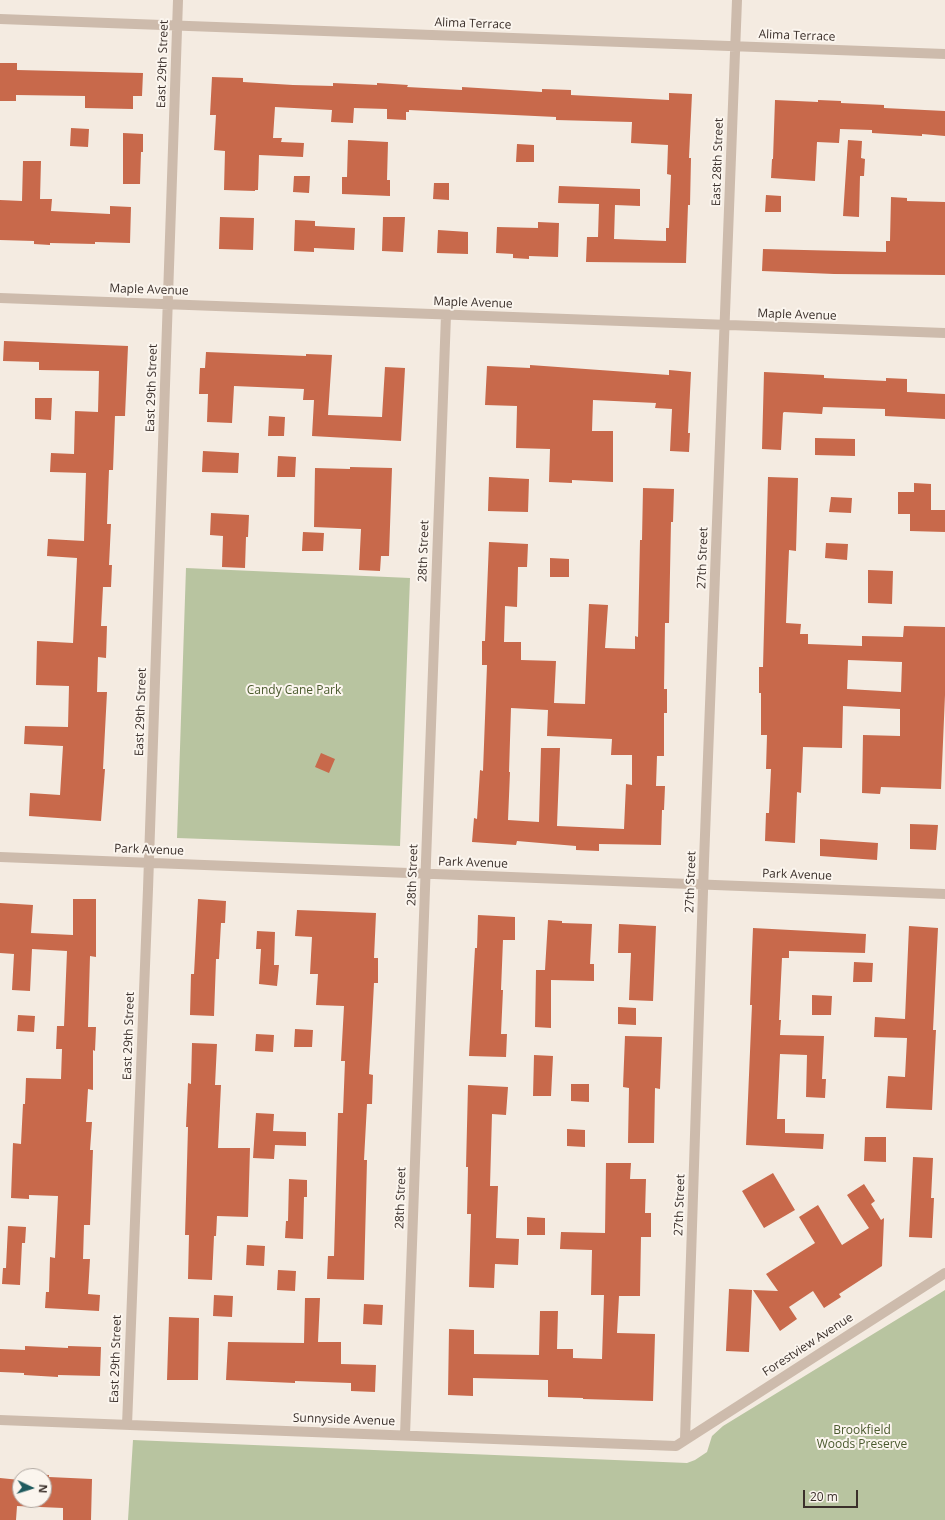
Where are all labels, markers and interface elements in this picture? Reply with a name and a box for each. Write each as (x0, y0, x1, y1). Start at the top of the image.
street label: Alima Terrace (434, 15, 512, 33)
street label: East 29th Street (154, 20, 172, 108)
street label: Alima Terrace (758, 27, 836, 45)
street label: East 28th Street (709, 118, 727, 206)
street label: Maple Avenue (109, 281, 189, 299)
street label: Maple Avenue (433, 294, 513, 312)
street label: Maple Avenue (757, 306, 837, 324)
street label: East 29th Street (143, 344, 161, 432)
street label: 28th Street (416, 520, 432, 582)
street label: 27th Street (695, 527, 711, 589)
street label: East 29th Street (132, 668, 150, 756)
park label: Candy Cane Park (247, 684, 341, 698)
street label: Park Avenue (114, 842, 184, 858)
street label: 28th Street (405, 844, 421, 906)
street label: 27th Street (683, 851, 699, 913)
street label: Park Avenue (438, 855, 508, 871)
street label: Park Avenue (762, 867, 832, 883)
street label: East 29th Street (120, 992, 138, 1080)
street label: 28th Street (393, 1167, 409, 1229)
street label: 27th Street (672, 1174, 688, 1236)
street label: Forestview Avenue (760, 1310, 856, 1380)
street label: East 29th Street (107, 1315, 125, 1403)
street label: Sunnyside Avenue (293, 1411, 395, 1429)
park label: Brookfield Woods Preserve (817, 1424, 907, 1452)
north arrow (12, 1468, 52, 1508)
scale bar (805, 1482, 860, 1508)
text: N (36, 1484, 51, 1494)
text: 20 m (810, 1488, 838, 1505)

